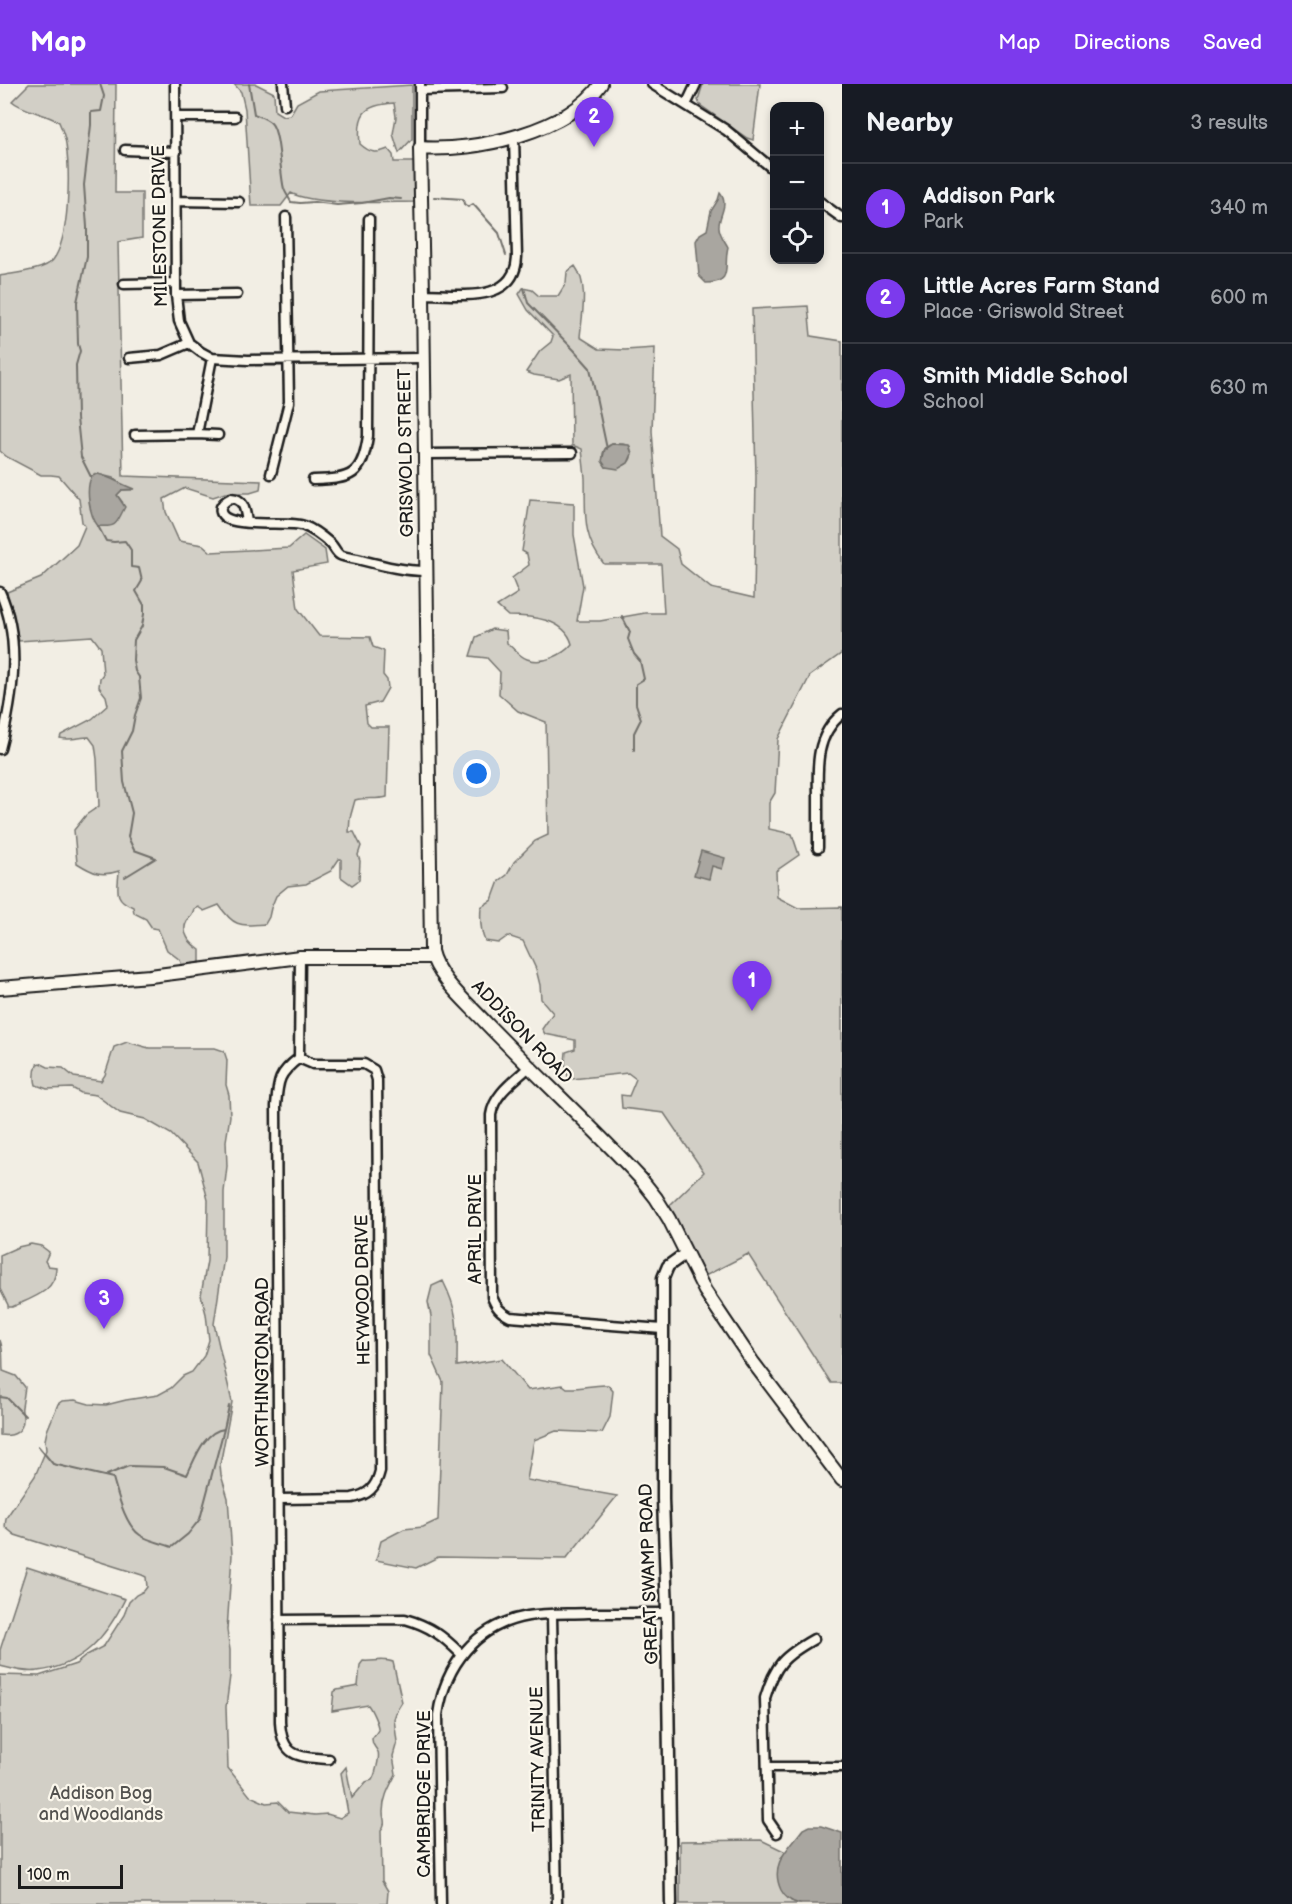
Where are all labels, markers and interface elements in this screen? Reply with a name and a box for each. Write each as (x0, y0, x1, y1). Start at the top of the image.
text: Map (30, 26, 86, 59)
text: Map (998, 30, 1041, 55)
text: Directions (1074, 30, 1170, 55)
text: Saved (1203, 30, 1262, 55)
pin: 2 (574, 98, 614, 147)
map controls (770, 102, 824, 264)
button: + (770, 102, 824, 156)
text: Nearby (866, 108, 953, 139)
text: 3 results (1190, 111, 1268, 135)
street label: MILESTONE DRIVE (148, 145, 172, 307)
button: − (770, 156, 824, 210)
text: Addison Park (923, 183, 1055, 210)
text: 1 (881, 196, 890, 220)
text: 340 m (1210, 196, 1268, 220)
button: locate (770, 210, 824, 264)
text: Park (923, 210, 963, 234)
text: Little Acres Farm Stand (923, 273, 1160, 300)
text: 2 (880, 286, 891, 310)
text: 600 m (1210, 286, 1268, 310)
text: Place · Griswold Street (923, 300, 1124, 324)
text: Smith Middle School (923, 363, 1128, 390)
street label: GRISWOLD STREET (394, 368, 418, 538)
text: 3 (880, 376, 891, 400)
text: 630 m (1210, 376, 1268, 400)
text: School (923, 390, 984, 414)
your location (462, 759, 491, 788)
pin: 1 (732, 962, 771, 1011)
street label: ADDISON ROAD (467, 976, 577, 1088)
street label: APRIL DRIVE (465, 1174, 486, 1284)
street label: HEYWOOD DRIVE (351, 1214, 375, 1366)
street label: WORTHINGTON ROAD (252, 1277, 273, 1467)
pin: 3 (84, 1280, 124, 1329)
street label: GREAT SWAMP ROAD (635, 1483, 663, 1665)
street label: TRINITY AVENUE (526, 1686, 550, 1832)
street label: CAMBRIDGE DRIVE (414, 1710, 435, 1878)
park label: Addison Bog and Woodlands (39, 1783, 163, 1825)
scale bar (18, 1862, 123, 1890)
text: 100 m (27, 1866, 70, 1885)

